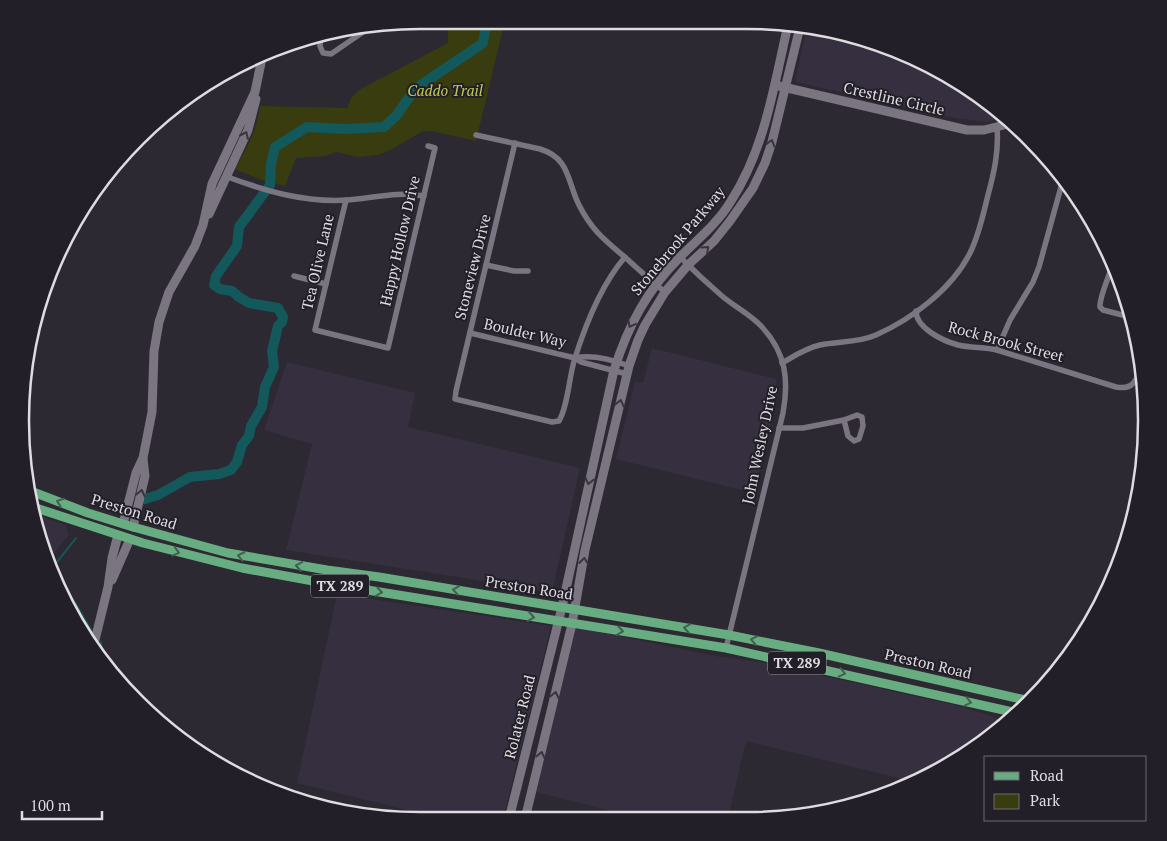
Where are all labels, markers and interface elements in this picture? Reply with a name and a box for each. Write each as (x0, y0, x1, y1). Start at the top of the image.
street label: Crestline Circle (842, 77, 947, 119)
park label: Caddo Trail (407, 80, 484, 100)
one-way arrow (239, 131, 250, 140)
one-way arrow (766, 139, 776, 148)
street label: Happy Hollow Drive (374, 174, 424, 308)
street label: Stonebrook Parkway (626, 181, 729, 299)
street label: Tea Olive Lane (296, 212, 338, 312)
street label: Stoneview Drive (449, 212, 495, 322)
one-way arrow (700, 246, 709, 255)
street label: Boulder Way (482, 313, 569, 351)
street label: Rock Brook Street (946, 316, 1067, 366)
one-way arrow (627, 319, 637, 328)
street label: John Wesley Drive (737, 384, 781, 506)
one-way arrow (614, 398, 625, 407)
one-way arrow (584, 476, 595, 485)
one-way arrow (135, 488, 146, 497)
street label: Preston Road (89, 489, 180, 534)
one-way arrow (57, 498, 65, 508)
one-way arrow (172, 546, 181, 557)
one-way arrow (237, 551, 246, 561)
one-way arrow (578, 557, 588, 565)
one-way arrow (295, 561, 304, 571)
street label: Preston Road (484, 570, 574, 604)
road number: TX 289 (311, 574, 369, 598)
one-way arrow (451, 585, 459, 596)
one-way arrow (375, 586, 384, 596)
one-way arrow (526, 611, 535, 621)
one-way arrow (683, 623, 691, 633)
one-way arrow (616, 626, 624, 636)
one-way arrow (750, 635, 758, 645)
street label: Preston Road (883, 643, 974, 683)
road number: TX 289 (768, 651, 826, 674)
one-way arrow (837, 667, 846, 678)
street label: Rolater Road (499, 673, 539, 761)
one-way arrow (549, 690, 560, 699)
one-way arrow (963, 696, 972, 707)
one-way arrow (535, 750, 546, 759)
legend (984, 756, 1147, 821)
text: Road (1030, 765, 1063, 785)
scale bar (22, 788, 102, 820)
text: Park (1030, 790, 1060, 810)
text: 100 m (30, 795, 71, 815)

